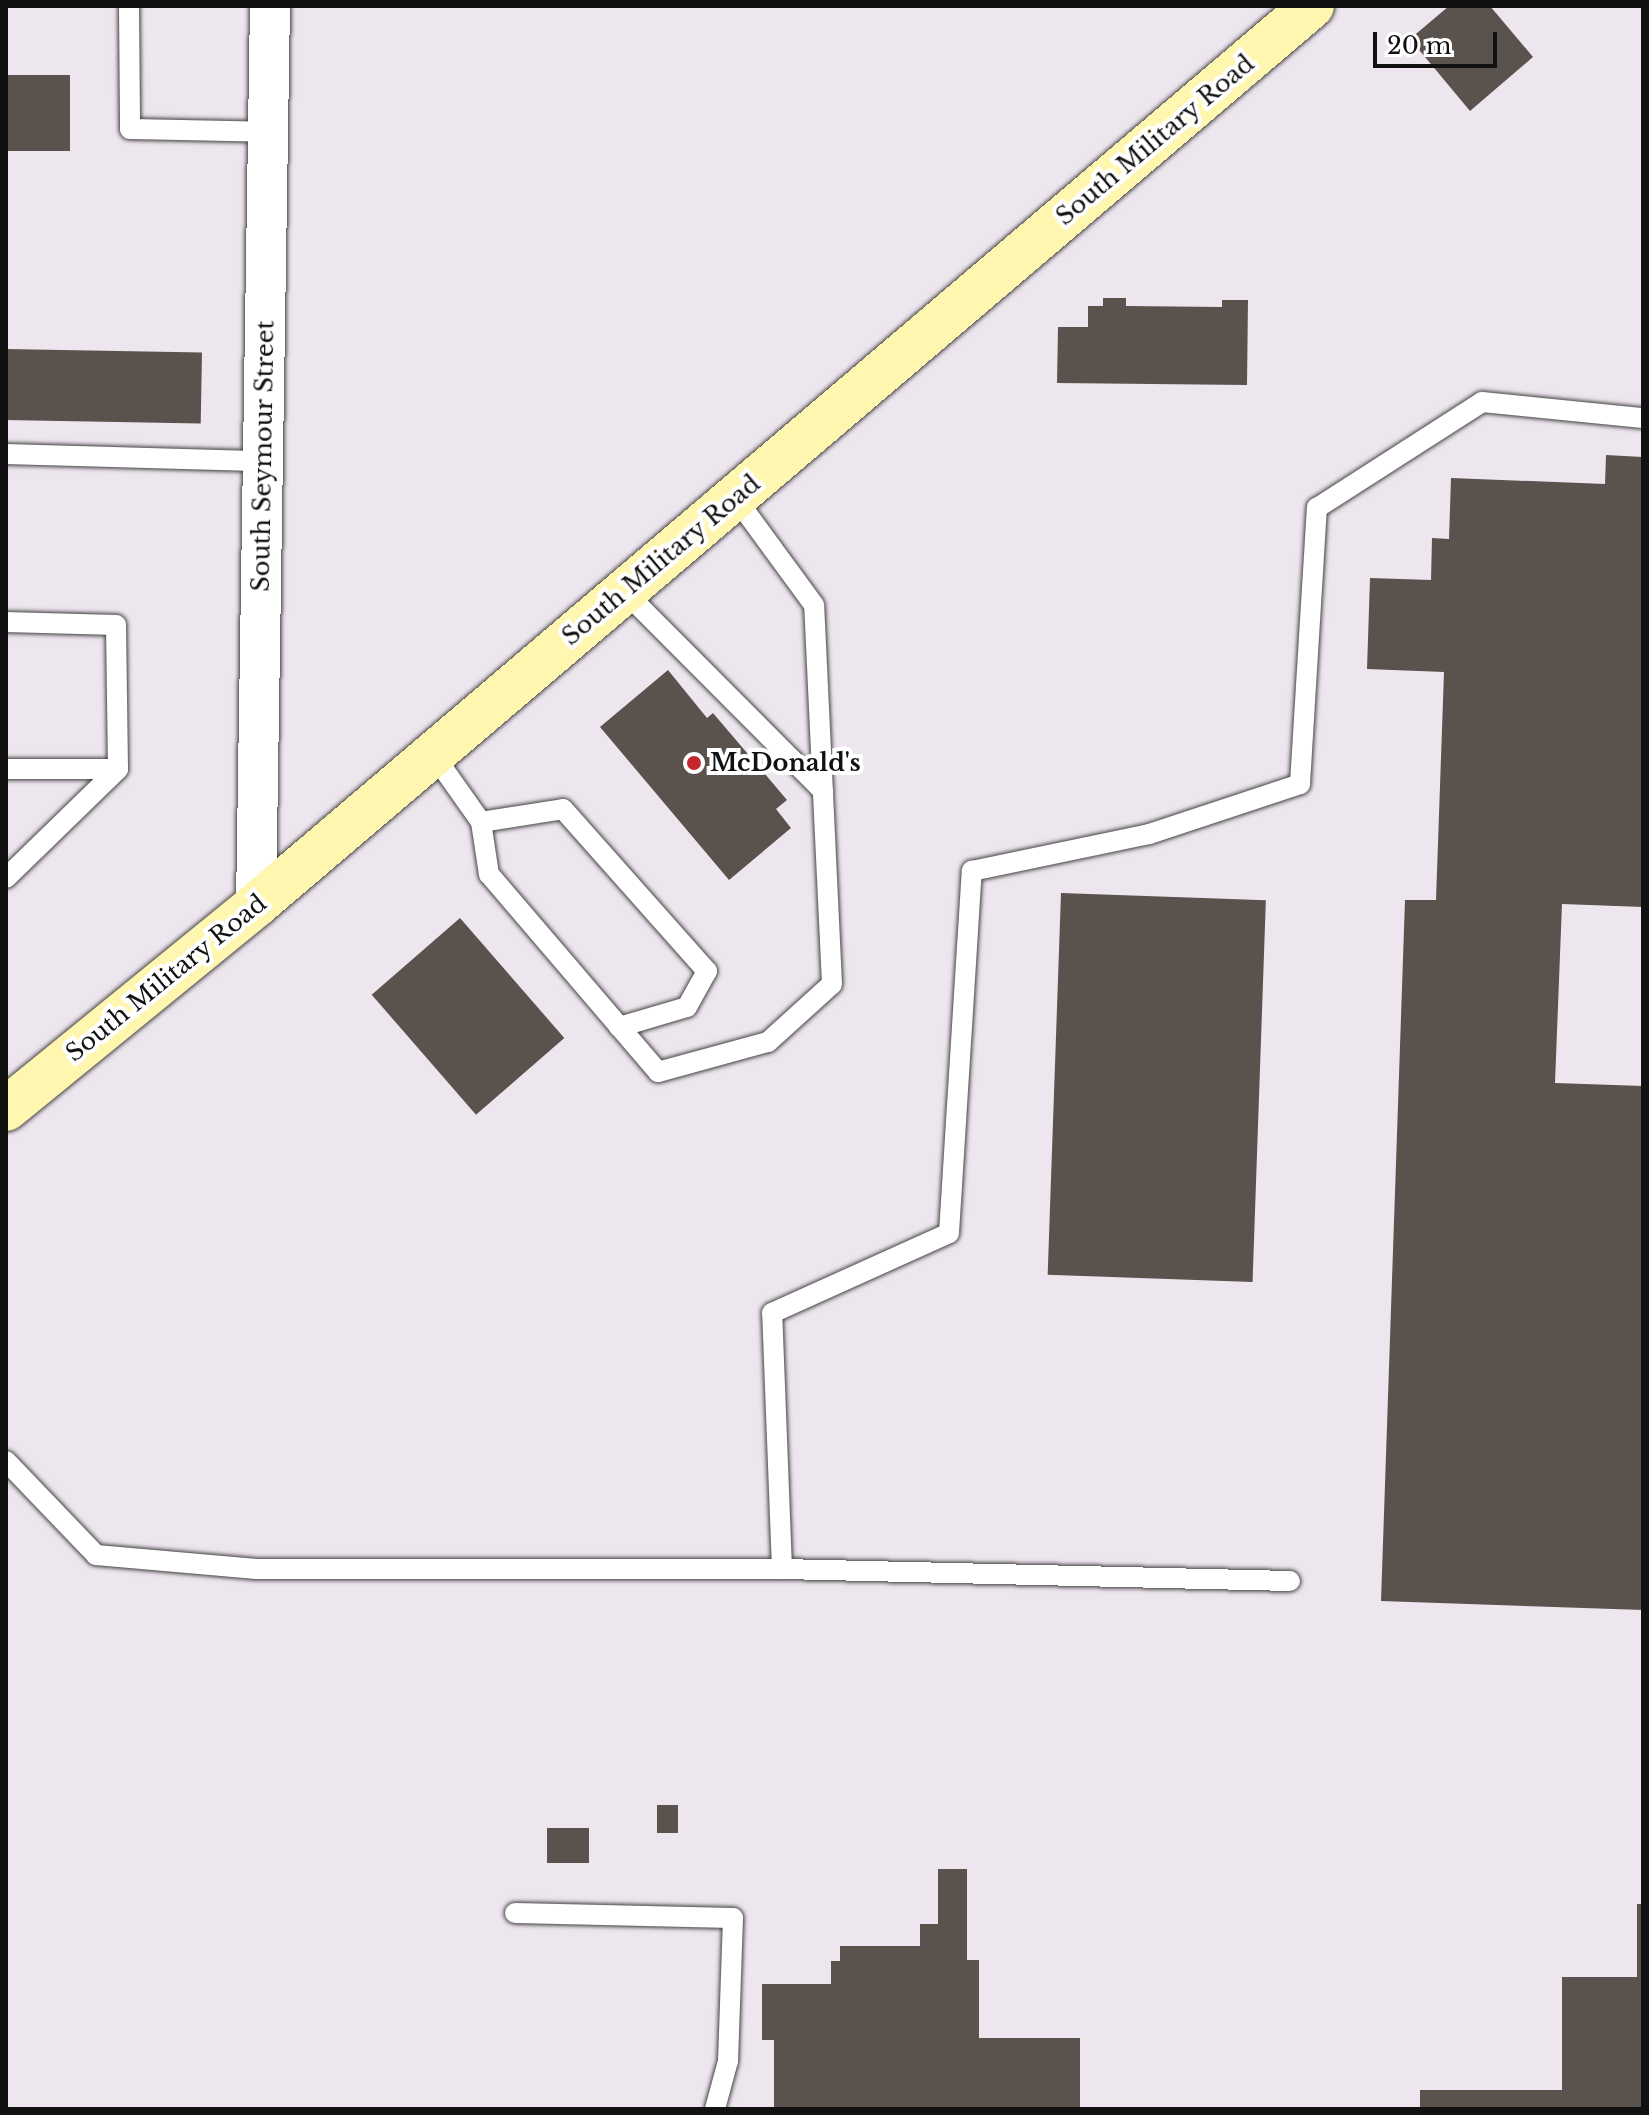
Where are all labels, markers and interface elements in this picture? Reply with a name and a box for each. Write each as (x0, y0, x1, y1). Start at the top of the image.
scale bar (1377, 16, 1501, 66)
text: 20 m (1387, 31, 1452, 60)
street label: South Military Road (1050, 49, 1260, 231)
street label: South Seymour Street (246, 320, 280, 592)
street label: South Military Road (556, 469, 766, 651)
place label: McDonald's (710, 749, 861, 777)
marker: McDonald's (685, 754, 703, 772)
street label: South Military Road (60, 888, 272, 1068)

